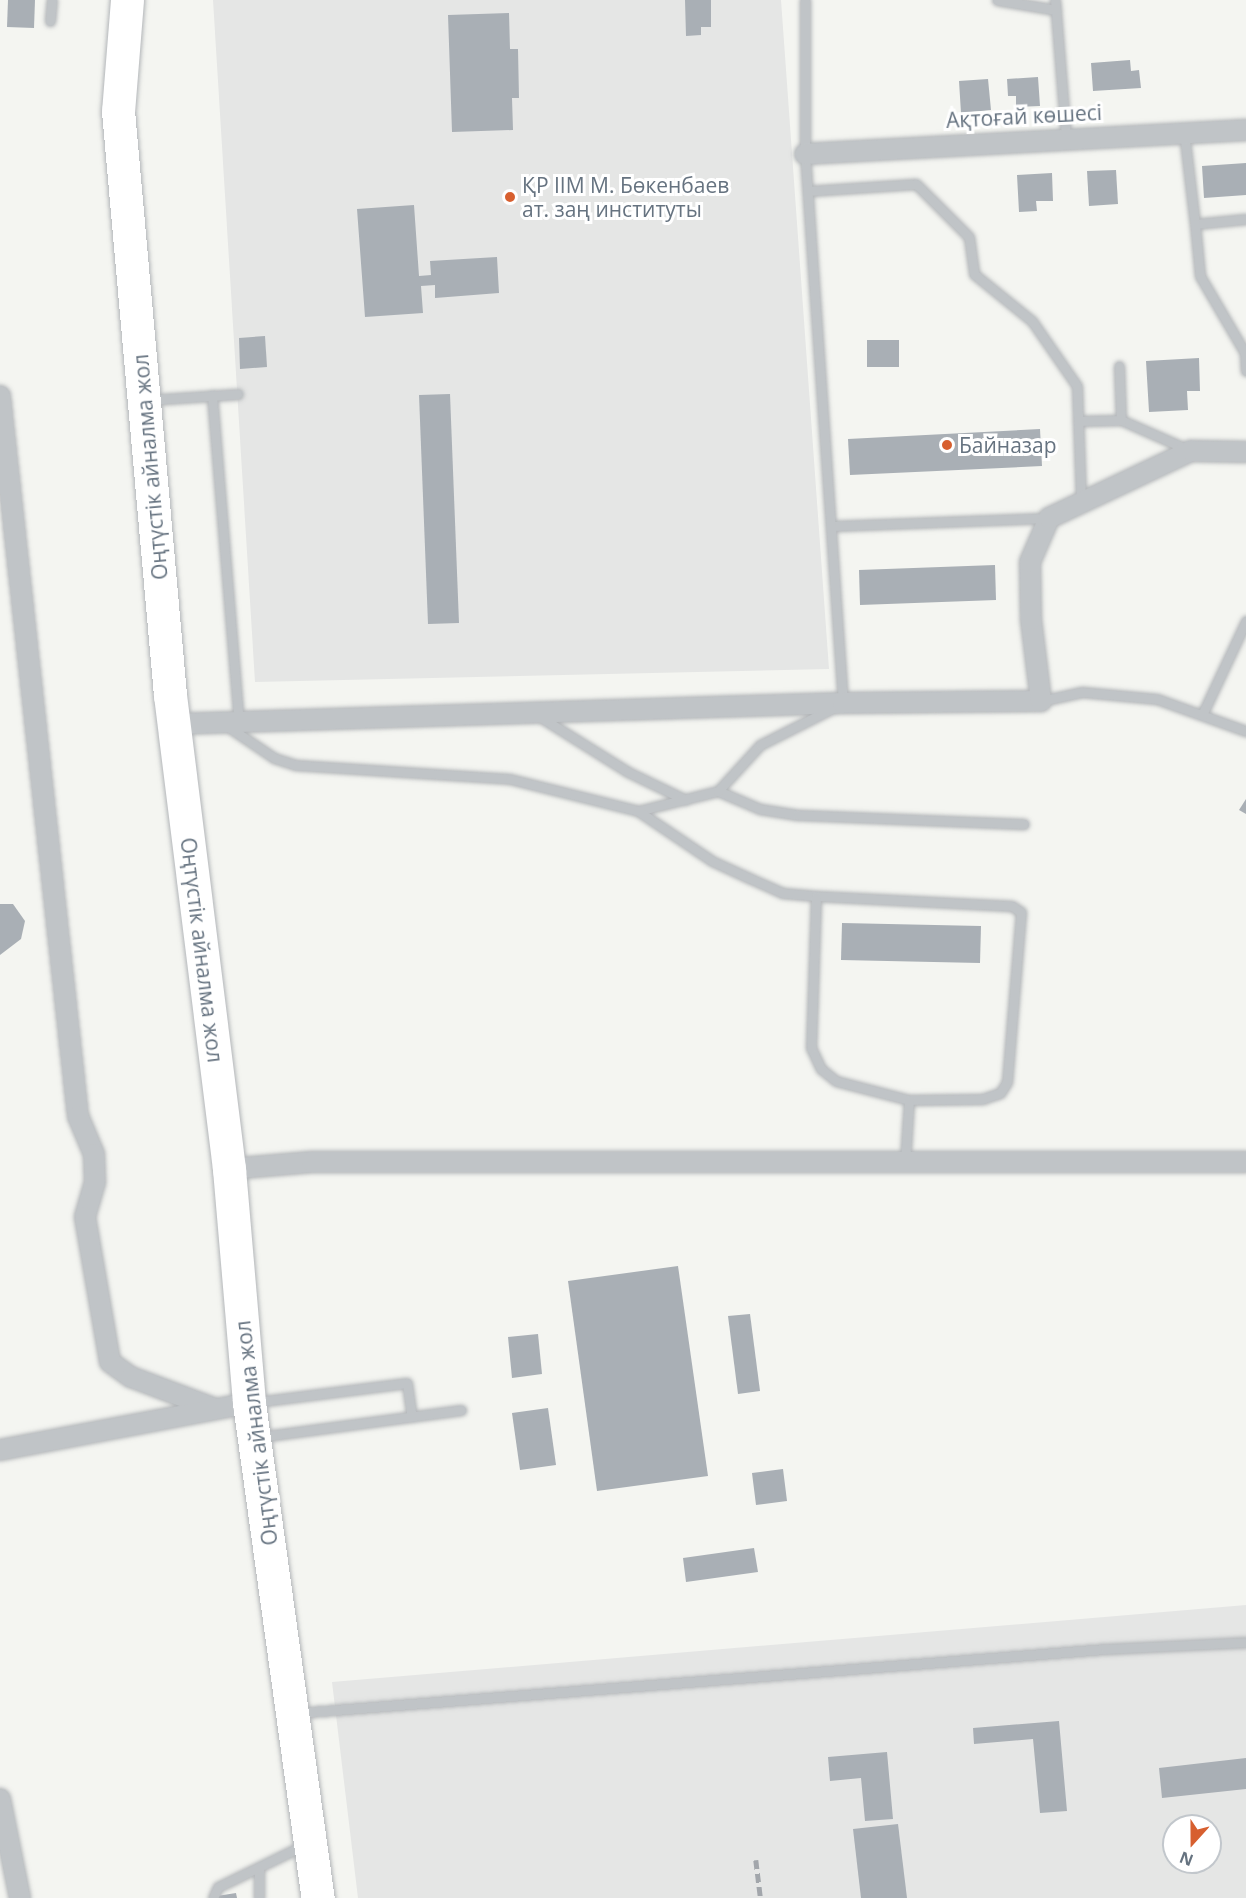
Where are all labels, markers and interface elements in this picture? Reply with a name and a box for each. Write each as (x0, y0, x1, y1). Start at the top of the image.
street label: Ақтоғай көшесі (945, 99, 1103, 133)
place label: ҚР ІІМ М. Бөкенбаев ат. заң институты (522, 172, 729, 222)
marker: ҚР ІІМ М. Бөкенбаев ат. заң институты (503, 190, 517, 204)
street label: Оңтүстік айналма жол (128, 353, 172, 581)
place label: Байназар (959, 432, 1056, 458)
marker: Байназар (940, 438, 954, 452)
street label: Оңтүстік айналма жол (176, 836, 228, 1064)
street label: Оңтүстік айналма жол (230, 1319, 282, 1547)
north arrow (1162, 1814, 1222, 1874)
text: N (1176, 1846, 1196, 1872)

